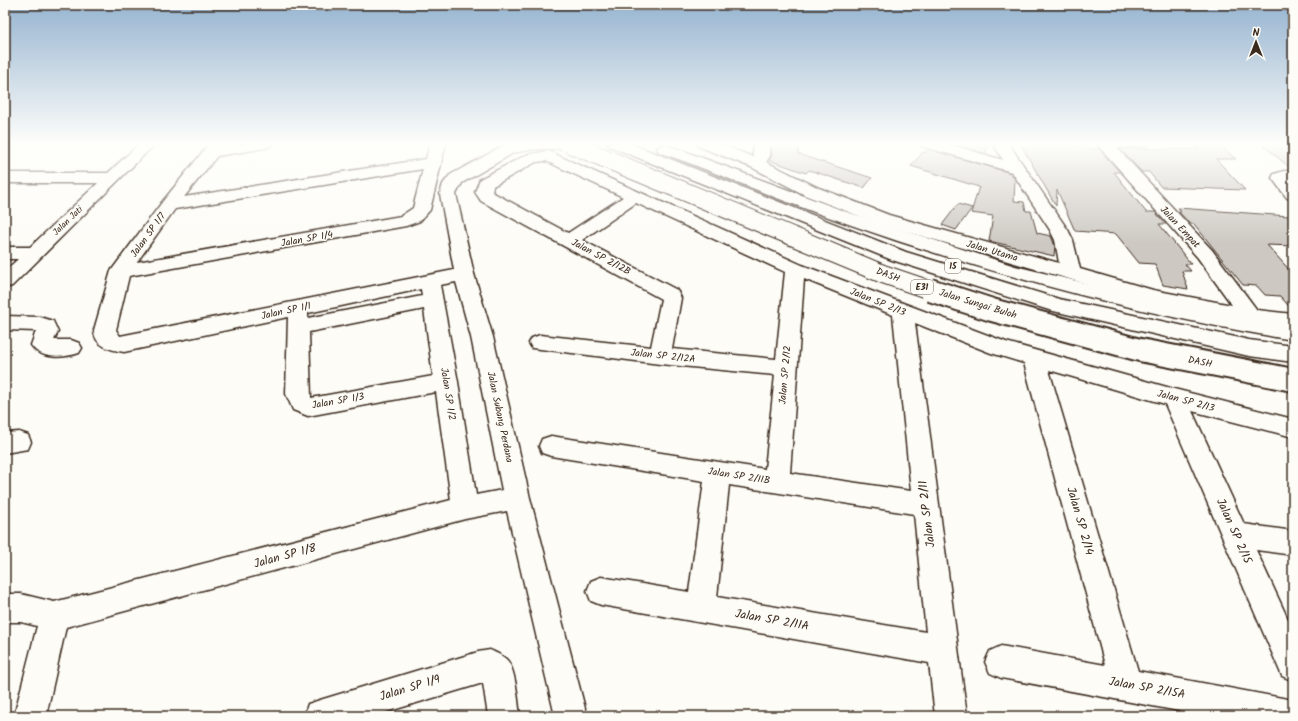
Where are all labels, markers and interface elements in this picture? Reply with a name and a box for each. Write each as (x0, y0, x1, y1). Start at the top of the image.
north arrow (1236, 22, 1276, 62)
text: N (1253, 24, 1260, 42)
street label: Jalan Jati (49, 202, 87, 239)
street label: Jalan Empat (1156, 202, 1204, 252)
street label: Jalan SP 1/7 (126, 209, 170, 261)
street label: Jalan SP 1/4 (280, 226, 335, 251)
street label: Jalan SP 2/12B (568, 235, 634, 279)
street label: Jalan Utama (964, 236, 1020, 266)
road number: 15 (945, 259, 961, 273)
street label: DASH (874, 263, 903, 287)
road number: E31 (911, 280, 933, 294)
street label: Jalan SP 2/13 (848, 284, 909, 321)
street label: Jalan Sungai Buloh (937, 285, 1019, 323)
street label: Jalan SP 1/1 (260, 298, 312, 324)
street label: Jalan SP 2/12A (630, 345, 696, 367)
street label: Jalan SP 2/12 (774, 345, 796, 405)
street label: DASH (1186, 352, 1214, 372)
street label: Jalan SP 1/2 (436, 367, 460, 422)
street label: Jalan Subang Perdana (483, 370, 518, 464)
street label: Jalan SP 2/13 (1156, 386, 1217, 416)
street label: Jalan SP 1/3 (311, 388, 366, 413)
street label: Jalan SP 2/11B (707, 463, 771, 489)
street label: Jalan SP 2/11 (913, 479, 941, 549)
street label: Jalan SP 2/14 (1061, 485, 1099, 558)
street label: Jalan SP 2/15 (1211, 495, 1258, 568)
street label: Jalan SP 1/8 (252, 538, 319, 573)
street label: Jalan SP 2/11A (734, 604, 810, 636)
street label: Jalan SP 1/9 (377, 670, 443, 706)
street label: Jalan SP 2/15A (1107, 672, 1187, 704)

